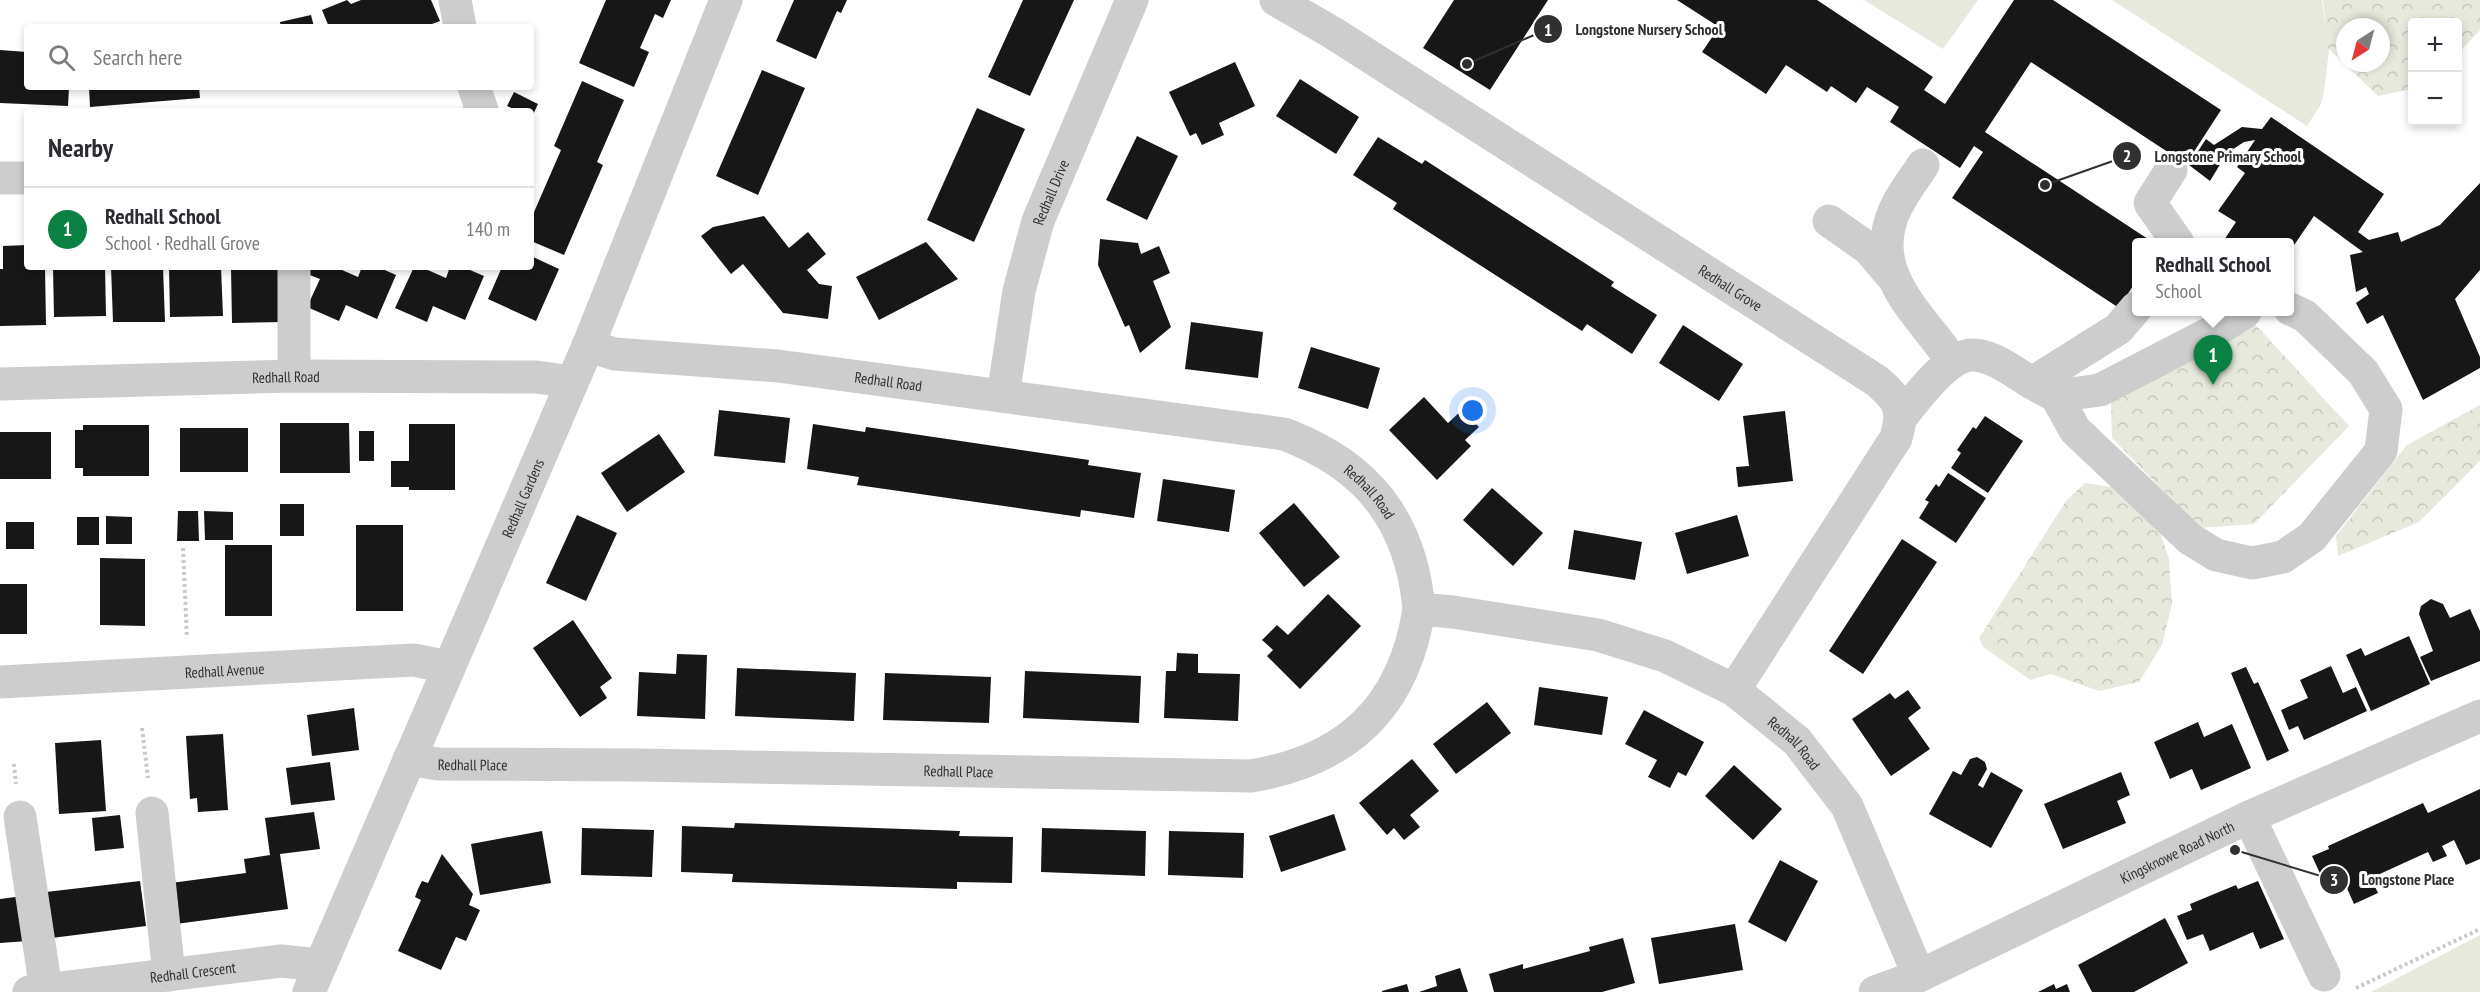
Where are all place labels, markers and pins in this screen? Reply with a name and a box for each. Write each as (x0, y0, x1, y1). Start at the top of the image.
callout: Longstone Nursery School (1533, 12, 1735, 46)
callout: Longstone Primary School (2112, 139, 2314, 173)
pin: 1 (2194, 336, 2232, 385)
callout: Longstone Place (2319, 863, 2466, 897)

